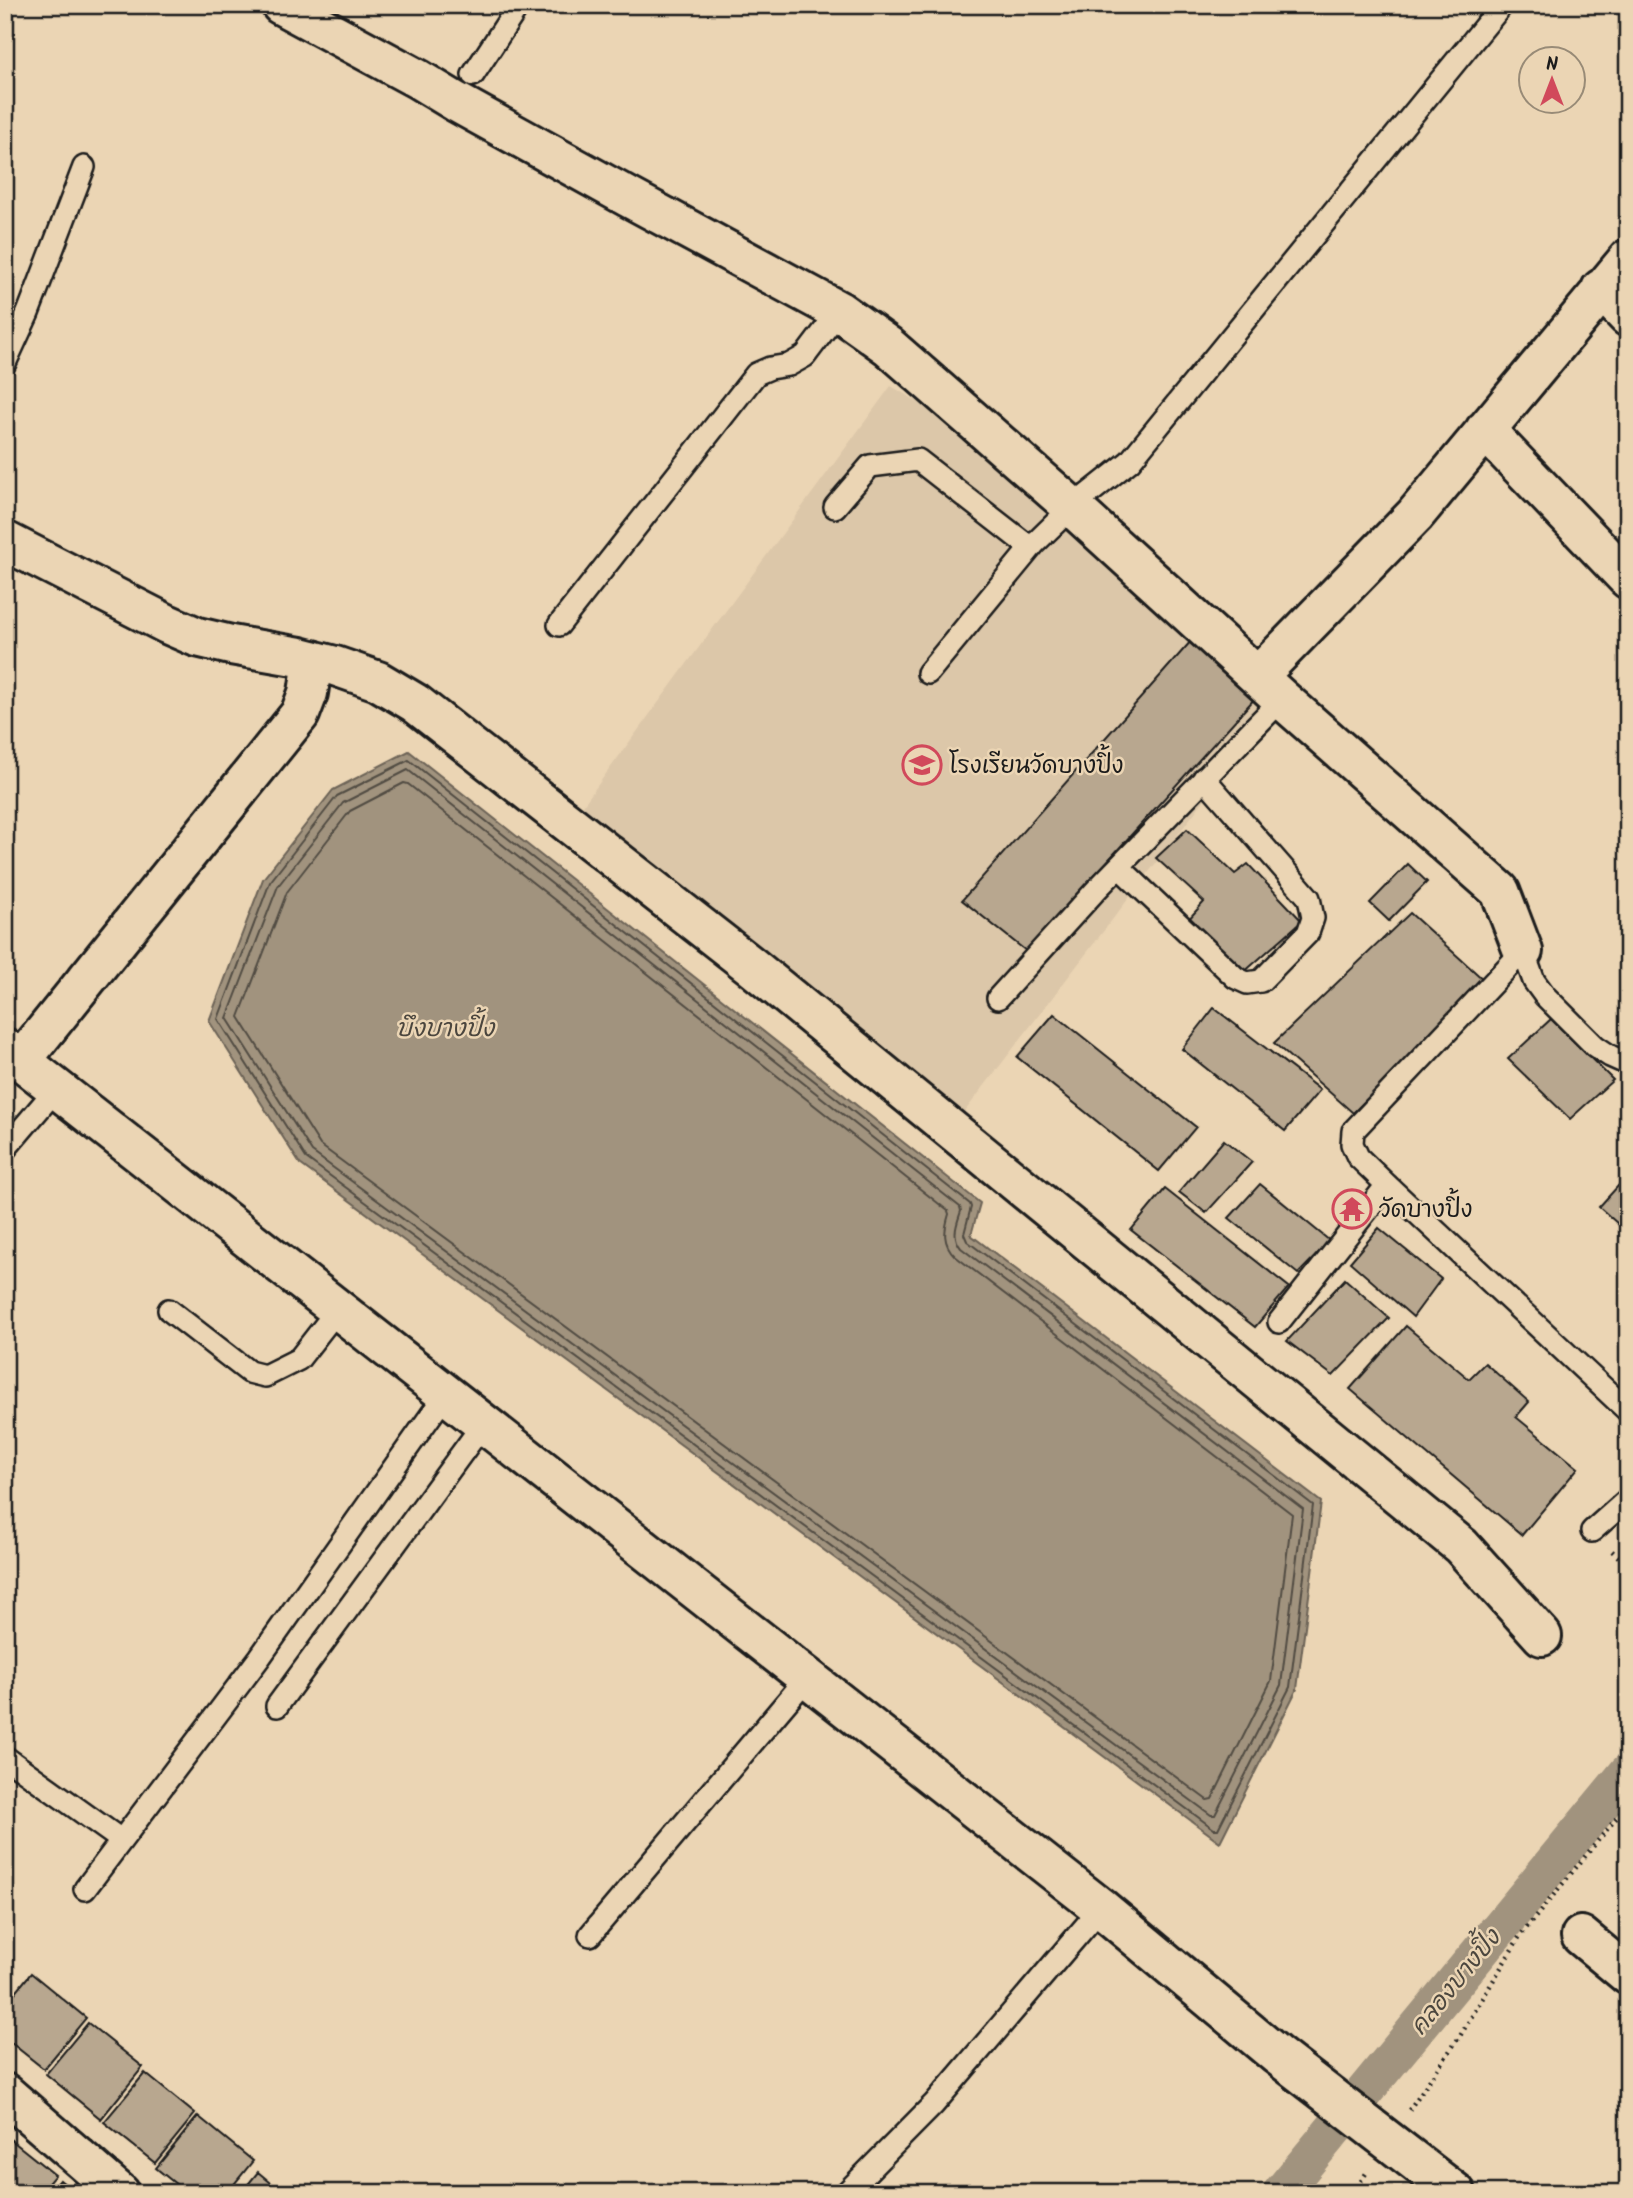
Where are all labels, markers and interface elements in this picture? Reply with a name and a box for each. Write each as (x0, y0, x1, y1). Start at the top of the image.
north arrow (1518, 46, 1588, 116)
text: N (1546, 50, 1558, 80)
place label: โรงเรียนวัดบางปิ้ง (949, 743, 1124, 785)
school or university icon: โรงเรียนวัดบางปิ้ง (901, 744, 943, 786)
water label: บึงบางปิ้ง (396, 1007, 496, 1049)
place label: วัดบางปิ้ง (1379, 1187, 1473, 1229)
temple icon: วัดบางปิ้ง (1331, 1188, 1373, 1230)
water label: คลองบางปิ้ง (1399, 1918, 1512, 2044)

